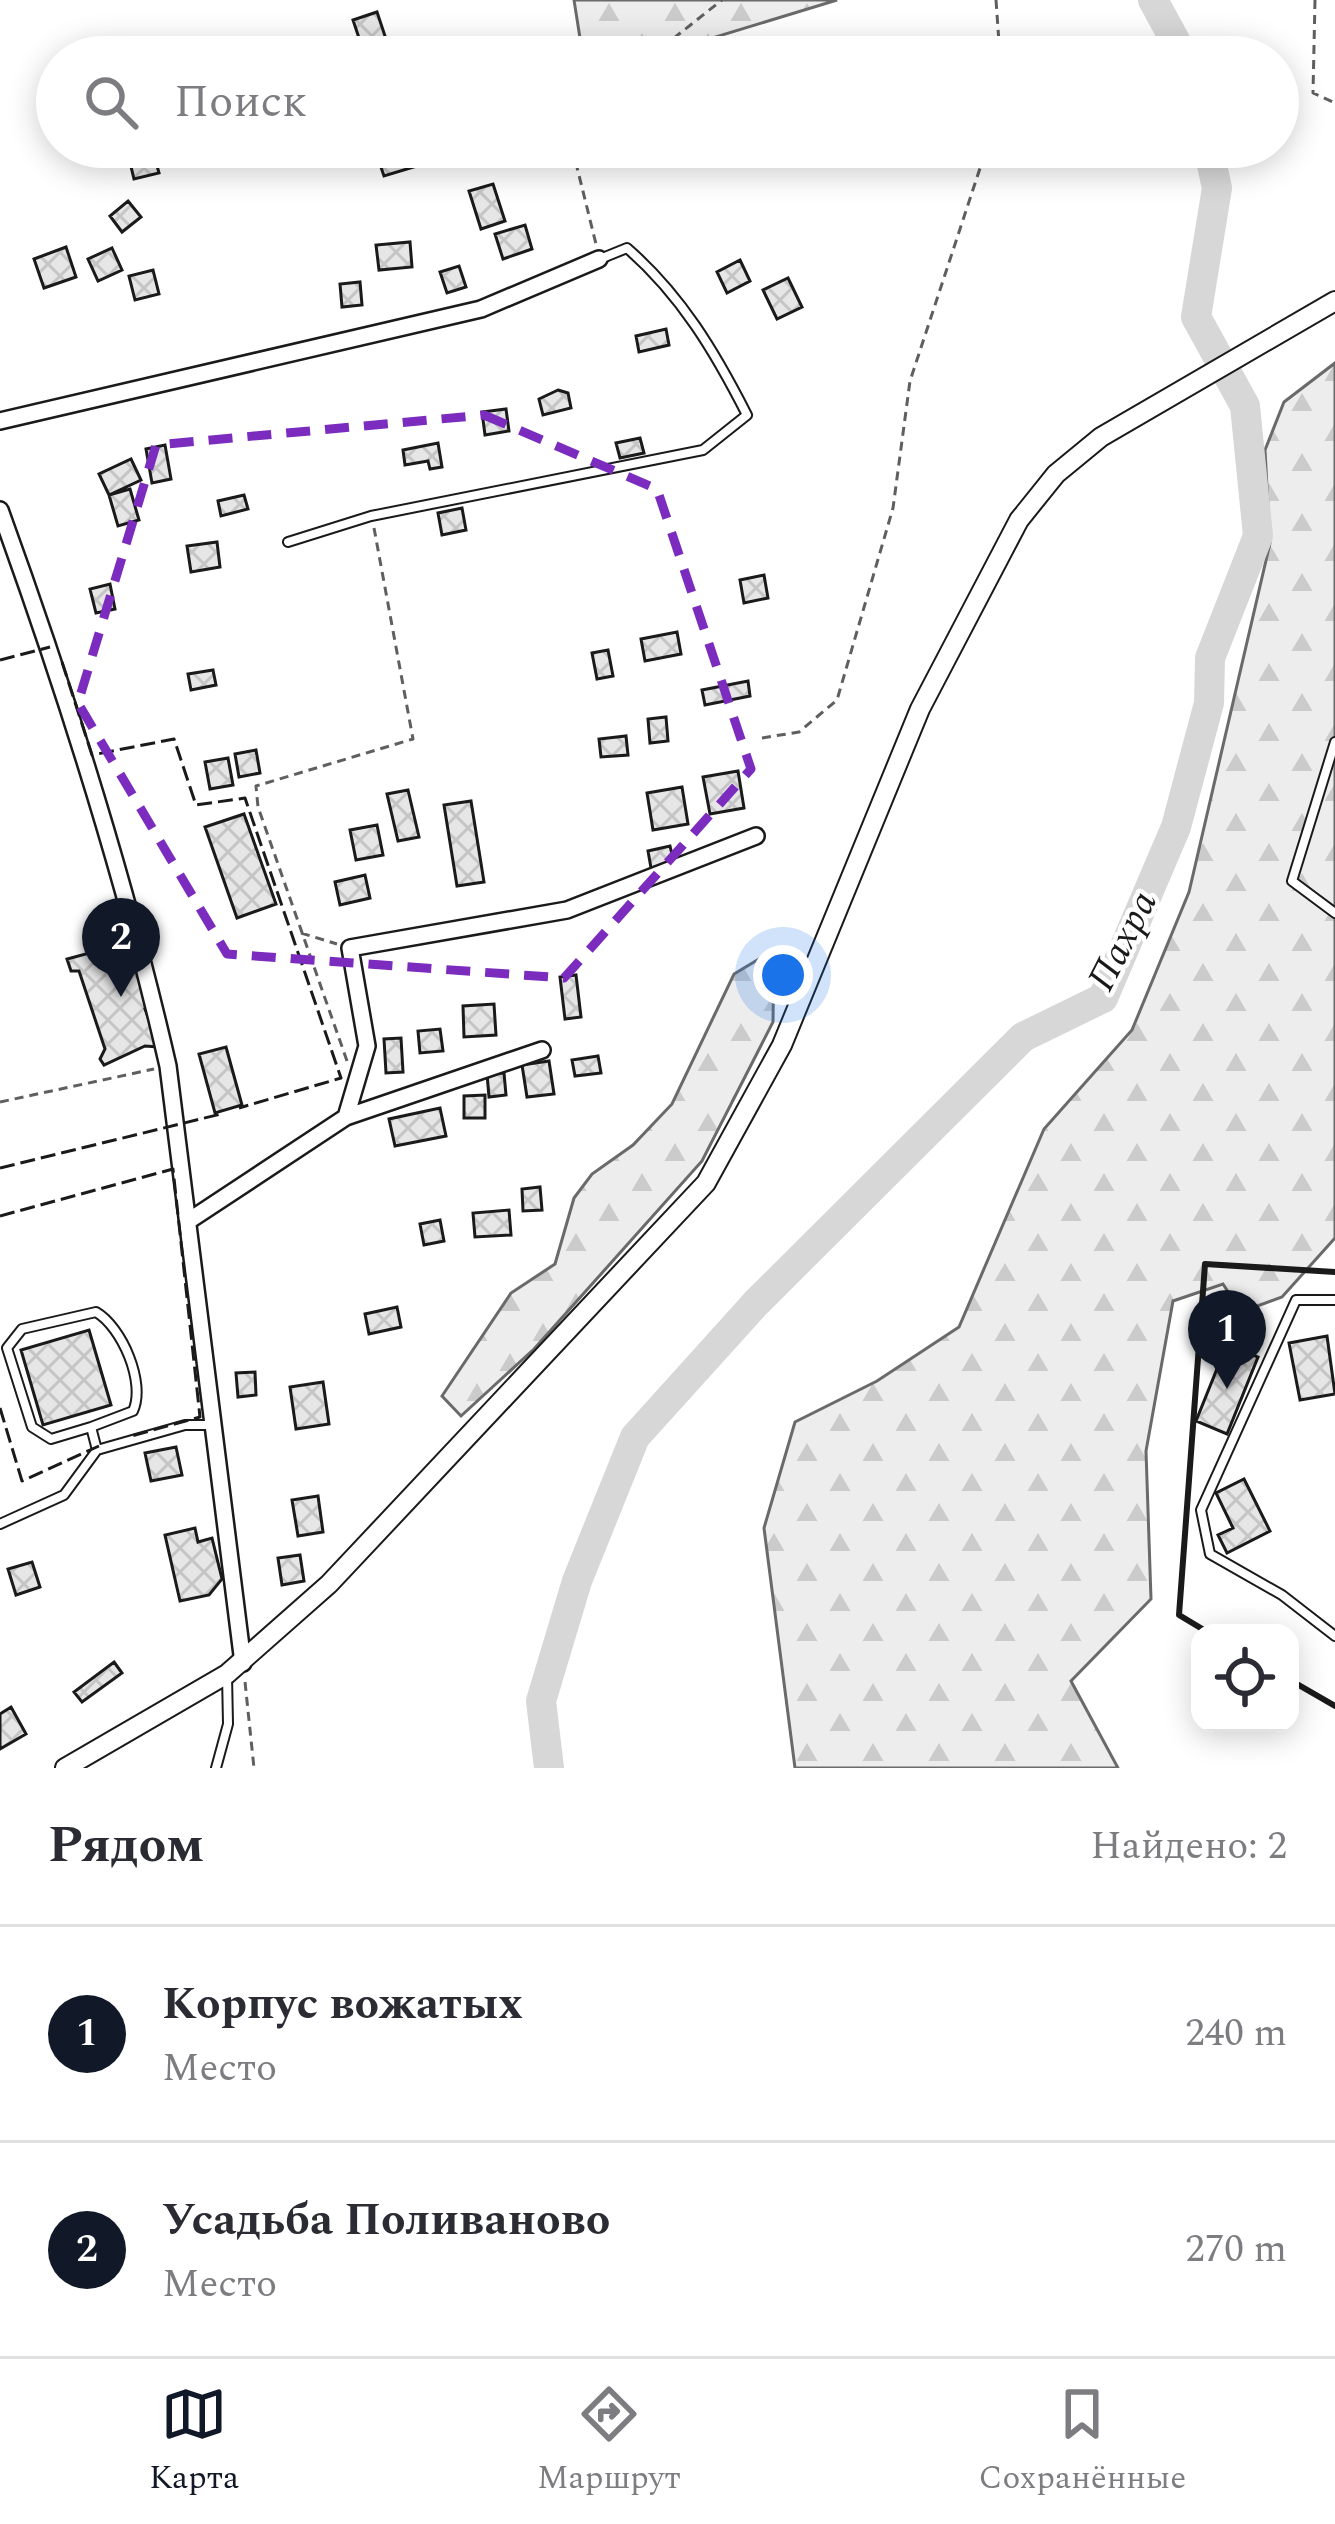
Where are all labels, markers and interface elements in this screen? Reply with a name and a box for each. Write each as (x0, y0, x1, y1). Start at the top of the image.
search box (36, 36, 1299, 168)
text: Поиск (174, 68, 307, 137)
icon: search (78, 69, 144, 135)
water label: Пахра (1073, 880, 1173, 1002)
pin: 2 (82, 898, 160, 997)
your location (753, 945, 813, 1005)
pin: 1 (1188, 1290, 1266, 1389)
map controls (1191, 1624, 1299, 1732)
button: locate (1191, 1624, 1299, 1732)
text: Рядом (48, 1807, 204, 1885)
text: Найдено: 2 (1090, 1817, 1287, 1876)
text: Корпус вожатых (162, 1970, 523, 2039)
text: 1 (76, 2004, 98, 2063)
text: 240 m (1185, 2004, 1287, 2063)
text: Место (162, 2039, 277, 2098)
text: Усадьба Поливаново (162, 2186, 610, 2255)
text: 2 (76, 2220, 98, 2279)
text: 270 m (1185, 2220, 1287, 2279)
text: Место (162, 2255, 277, 2314)
tab: Карта (149, 2381, 239, 2503)
tab: Маршрут (537, 2381, 681, 2503)
tab: Сохранённые (978, 2381, 1186, 2503)

